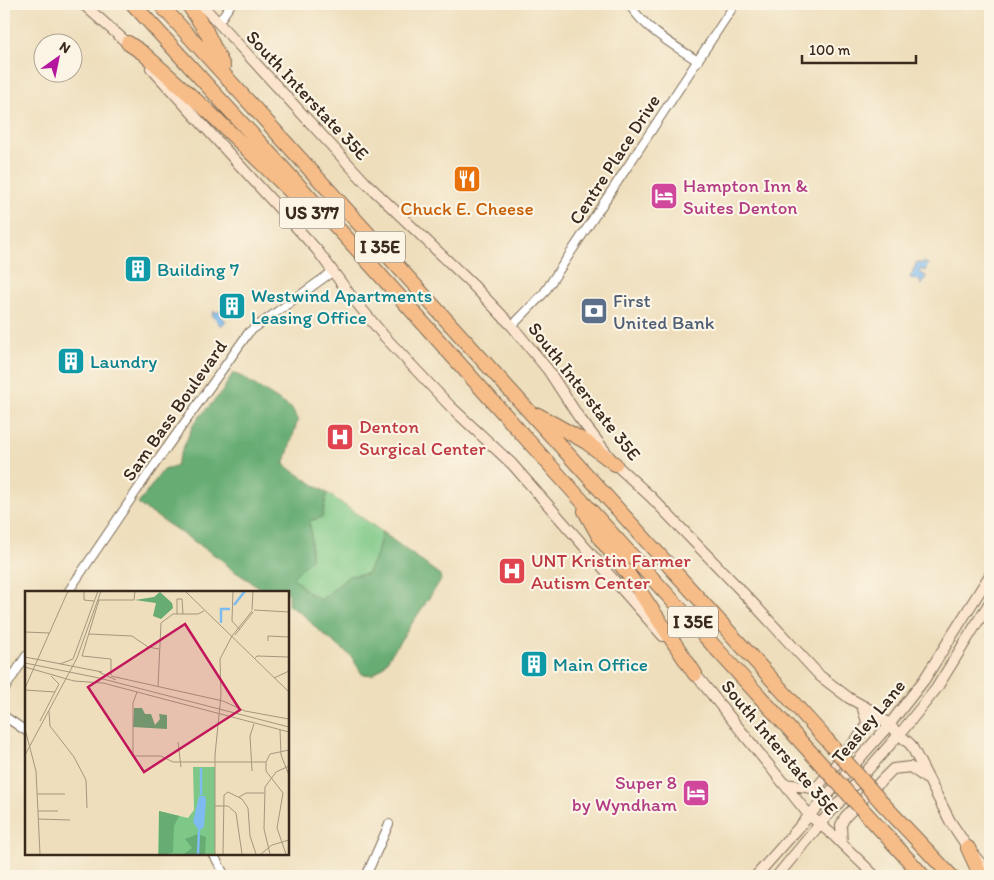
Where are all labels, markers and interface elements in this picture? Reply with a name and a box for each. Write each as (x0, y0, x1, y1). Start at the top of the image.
street label: South Interstate 35E (241, 25, 374, 165)
north arrow (32, 32, 82, 82)
scale bar (802, 32, 915, 64)
text: N (56, 38, 73, 57)
text: 100 m (809, 41, 851, 59)
street label: Centre Place Drive (564, 90, 665, 229)
restaurant icon: Chuck E. Cheese (452, 164, 482, 194)
place label: Hampton Inn & Suites Denton (683, 174, 808, 219)
hotel icon: Hampton Inn & Suites Denton (649, 181, 679, 211)
place label: Chuck E. Cheese (400, 197, 534, 220)
road number: US 377 (280, 198, 344, 228)
road number: I 35E (355, 232, 405, 262)
building icon: Building 7 (123, 254, 153, 284)
place label: Building 7 (157, 258, 239, 281)
place label: Westwind Apartments Leasing Office (251, 284, 432, 329)
place label: First United Bank (613, 289, 715, 334)
building icon: Westwind Apartments Leasing Office (217, 291, 247, 321)
bank icon: First United Bank (579, 296, 609, 326)
street label: South Interstate 35E (523, 317, 646, 465)
street label: Sam Bass Boulevard (117, 335, 232, 485)
building icon: Laundry (56, 346, 86, 376)
place label: Laundry (90, 350, 157, 373)
place label: Denton Surgical Center (359, 415, 486, 460)
hospital icon: Denton Surgical Center (325, 422, 355, 452)
place label: UNT Kristin Farmer Autism Center (531, 549, 691, 594)
hospital icon: UNT Kristin Farmer Autism Center (497, 556, 527, 586)
inset map (25, 591, 289, 855)
road number: I 35E (668, 606, 718, 638)
building icon: Main Office (519, 649, 549, 679)
place label: Main Office (553, 653, 648, 676)
street label: South Interstate 35E (716, 675, 843, 820)
street label: Teasley Lane (827, 675, 910, 768)
place label: Super 8 by Wyndham (572, 771, 677, 816)
hotel icon: Super 8 by Wyndham (681, 778, 711, 808)

